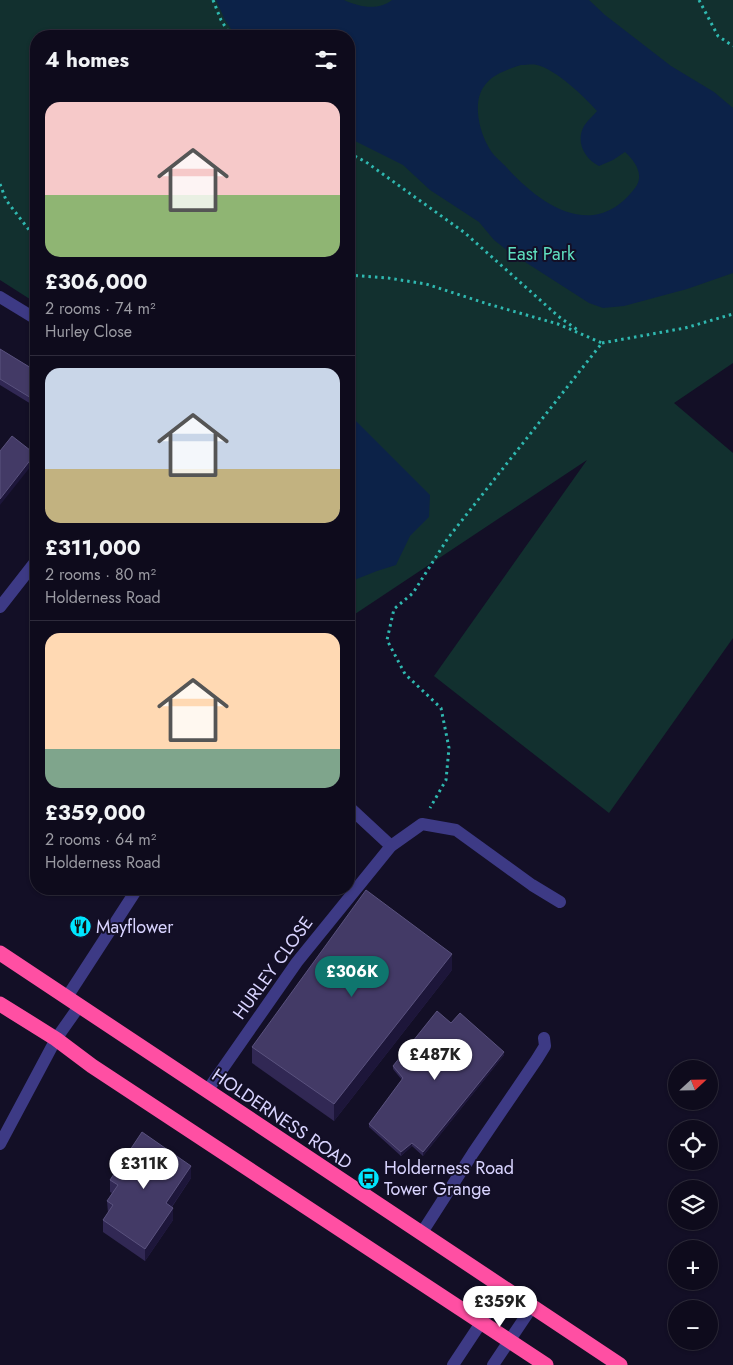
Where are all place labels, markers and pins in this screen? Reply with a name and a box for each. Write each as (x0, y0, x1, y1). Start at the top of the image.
place label: Mayflower (96, 914, 174, 940)
restaurant icon: Mayflower (68, 915, 92, 939)
pin: £306K (317, 956, 387, 998)
pin: £487K (400, 1038, 470, 1081)
pin: £311K (109, 1148, 179, 1190)
place label: Holderness Road Tower Grange (384, 1155, 514, 1202)
bus stop icon: Holderness Road Tower Grange (356, 1166, 380, 1190)
pin: £359K (465, 1286, 535, 1328)

